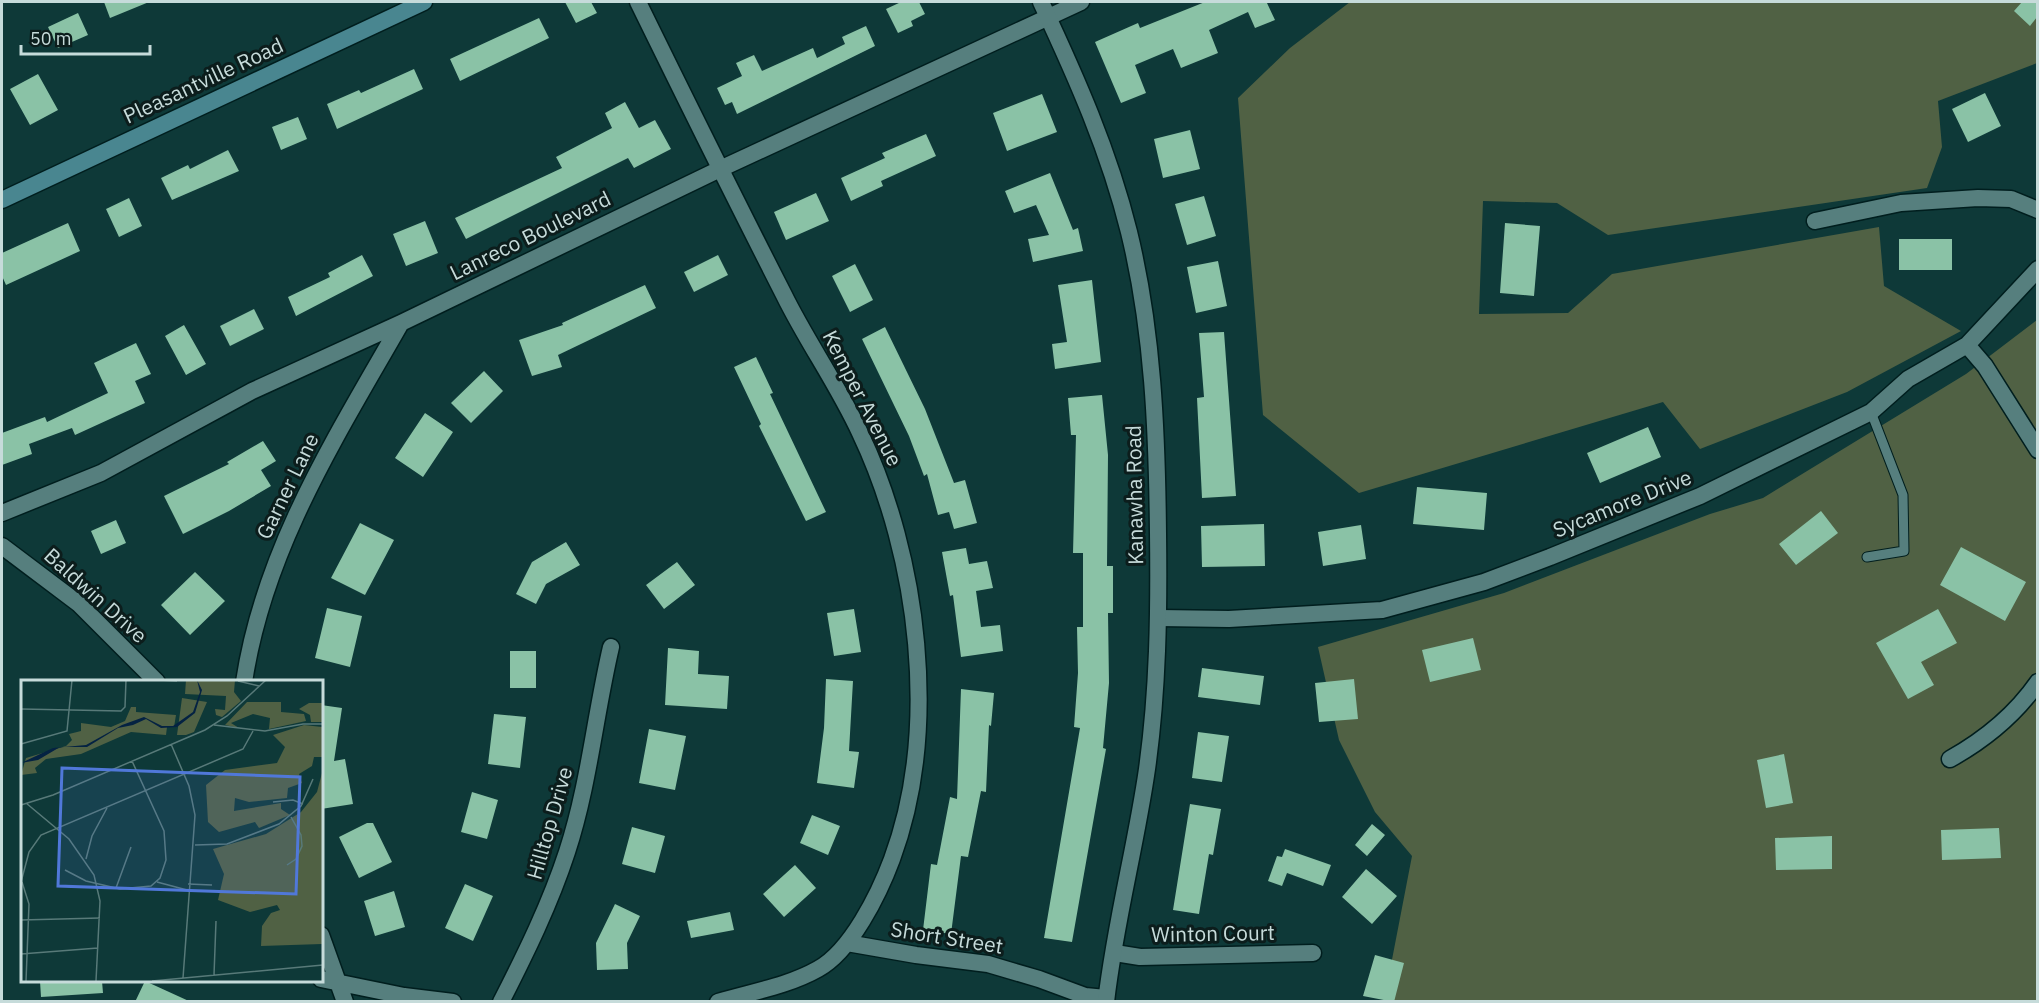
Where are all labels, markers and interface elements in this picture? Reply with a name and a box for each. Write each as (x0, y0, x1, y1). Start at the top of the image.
scale bar (21, 18, 150, 56)
text: 50 m (30, 27, 72, 50)
street label: Pleasantville Road (118, 31, 288, 129)
street label: Lanreco Boulevard (445, 184, 615, 286)
street label: Kemper Avenue (817, 325, 909, 471)
street label: Kanawha Road (1119, 425, 1149, 565)
street label: Garner Lane (249, 428, 325, 544)
street label: Sycamore Drive (1548, 462, 1696, 544)
street label: Baldwin Drive (38, 541, 154, 649)
inset map (21, 680, 322, 982)
street label: Hilltop Drive (520, 763, 578, 883)
street label: Short Street (889, 914, 1005, 960)
street label: Winton Court (1151, 918, 1275, 948)

